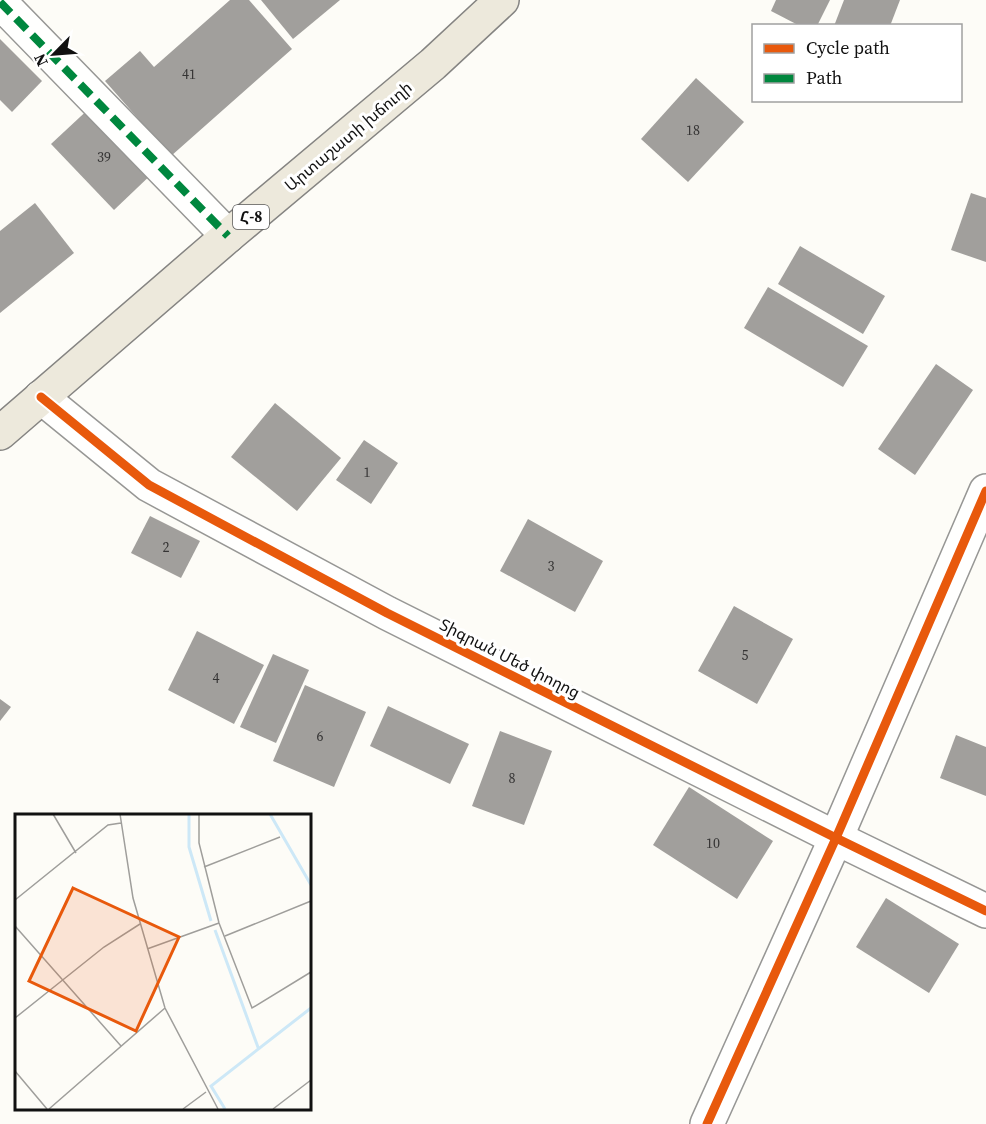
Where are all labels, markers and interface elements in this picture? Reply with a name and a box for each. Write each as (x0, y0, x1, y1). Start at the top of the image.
north arrow (24, 24, 84, 84)
legend (752, 24, 962, 102)
text: Cycle path (806, 35, 890, 60)
text: N (28, 50, 53, 70)
house number: 41 (182, 64, 196, 84)
text: Path (806, 65, 843, 90)
street label: Արտաշատի խճուղի (280, 76, 416, 196)
house number: 18 (686, 120, 700, 140)
house number: 39 (97, 147, 111, 167)
road number: Հ-8 (233, 205, 269, 229)
house number: 1 (364, 462, 371, 482)
house number: 2 (163, 537, 170, 557)
house number: 3 (548, 556, 555, 576)
street label: Տիգրան Մեծ փողոց (436, 613, 584, 703)
house number: 5 (742, 645, 749, 665)
house number: 4 (213, 668, 220, 688)
house number: 6 (317, 726, 324, 746)
house number: 8 (509, 768, 516, 788)
inset map (15, 814, 310, 1109)
house number: 10 (706, 833, 720, 853)

